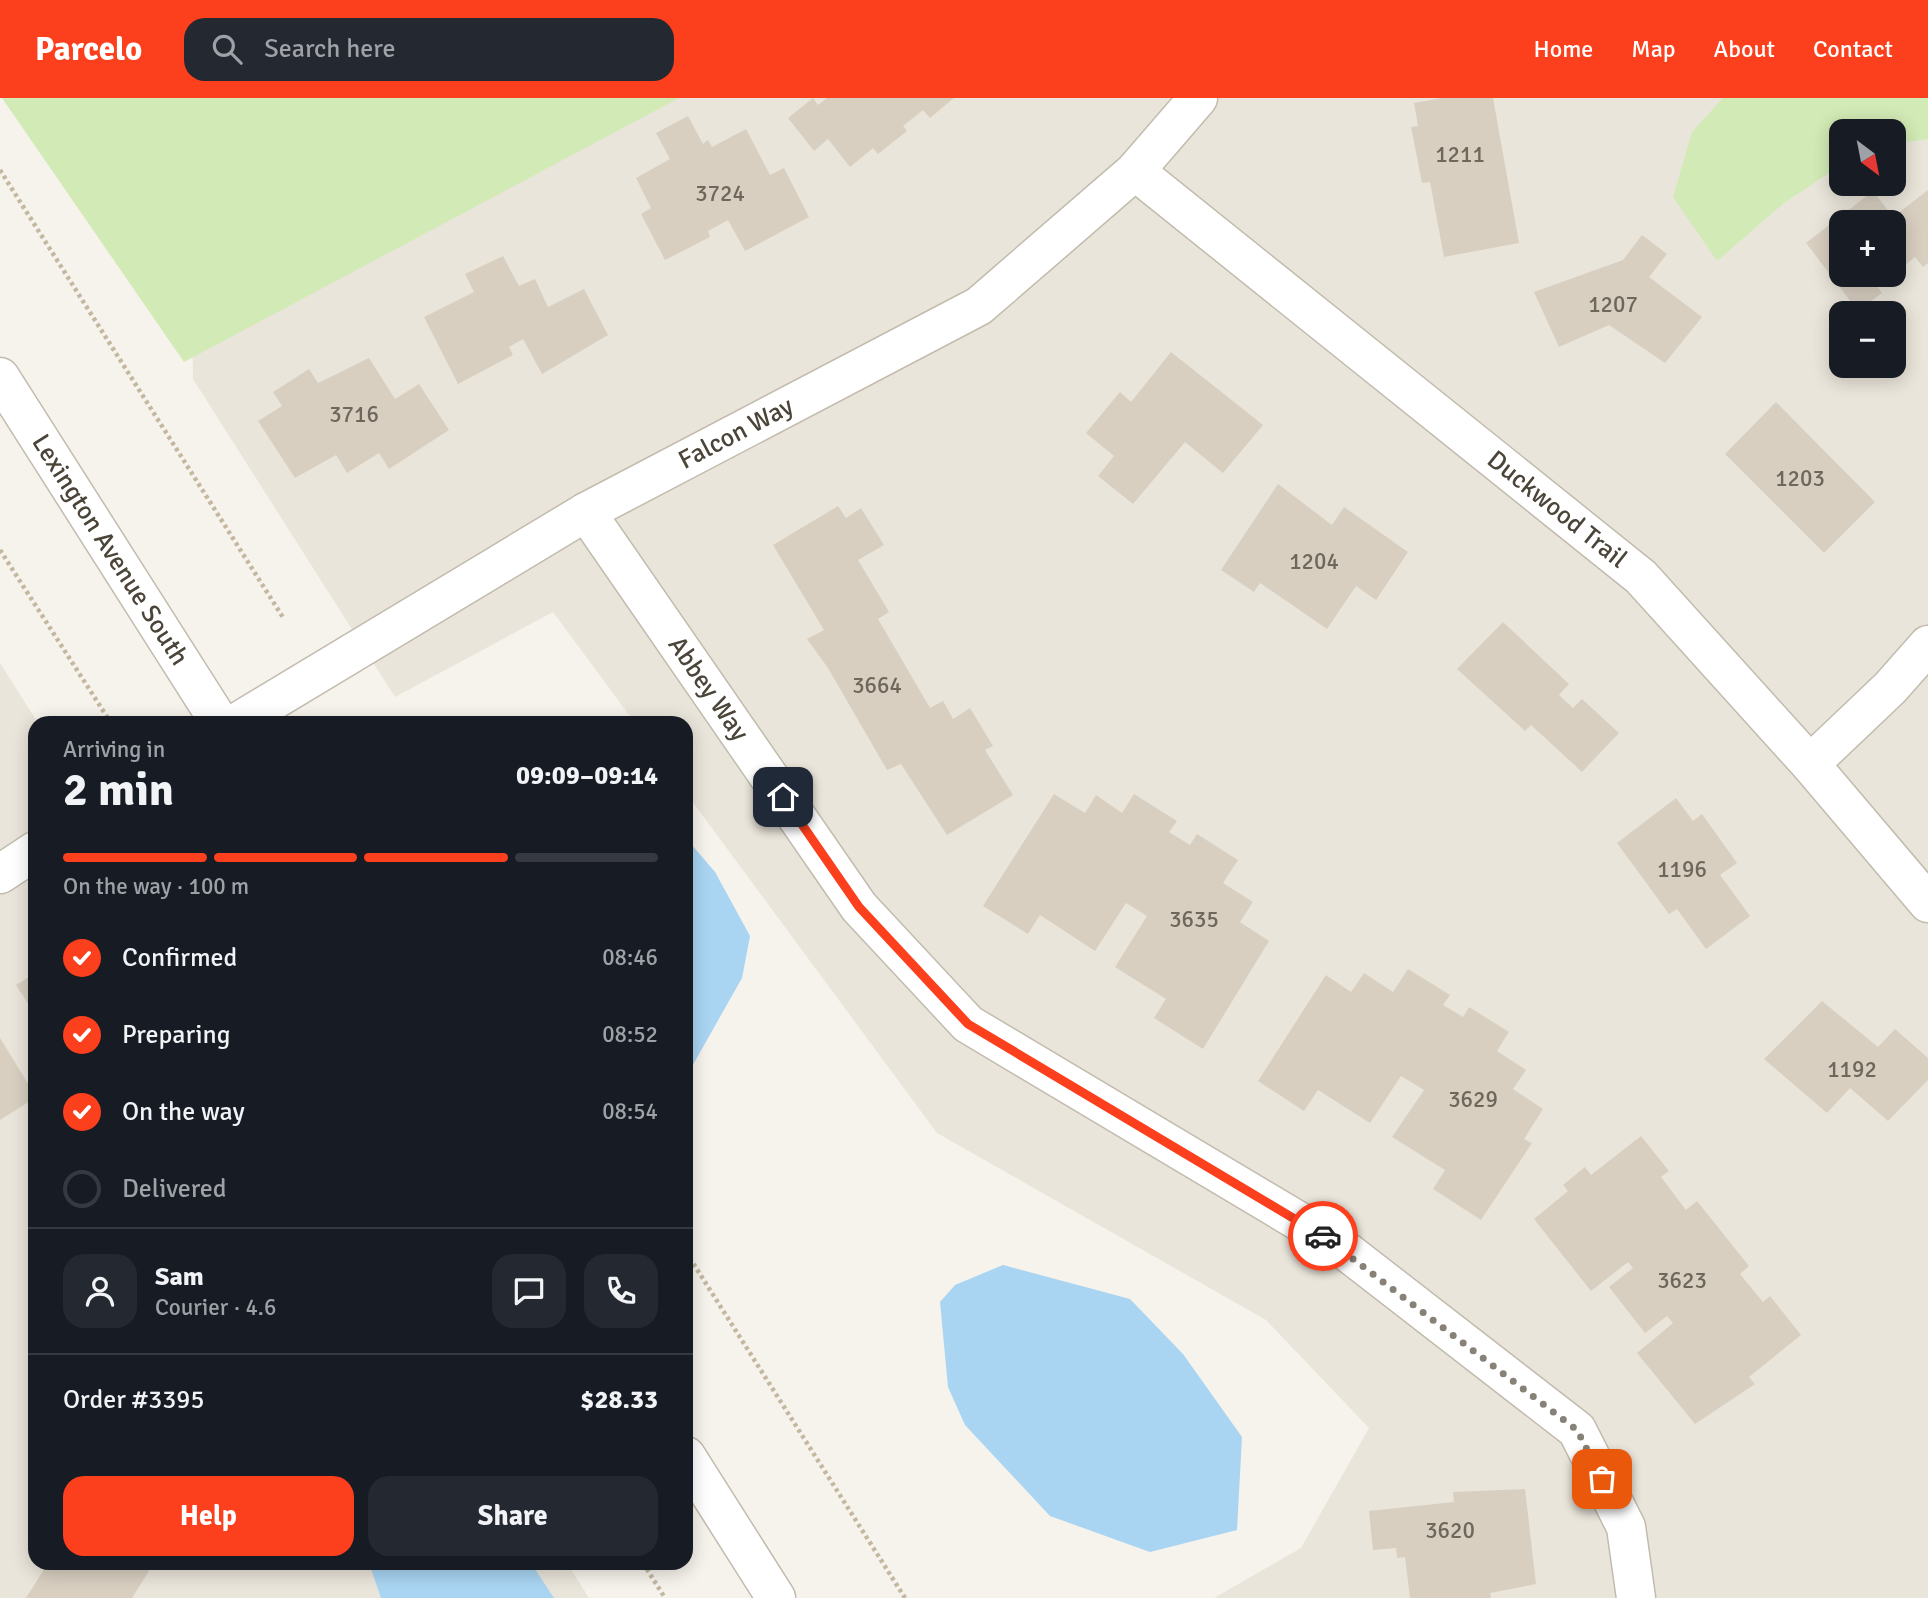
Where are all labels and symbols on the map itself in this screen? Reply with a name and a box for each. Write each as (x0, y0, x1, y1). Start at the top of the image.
north arrow (1829, 119, 1906, 196)
house number: 1211 (1435, 140, 1485, 169)
house number: 3724 (695, 179, 745, 208)
house number: 1207 (1588, 290, 1638, 319)
street label: Falcon Way (673, 390, 799, 477)
house number: 3716 (329, 400, 379, 429)
street label: Lexington Avenue South (25, 428, 195, 672)
street label: Duckwood Trail (1481, 444, 1633, 575)
house number: 1203 (1775, 464, 1825, 493)
house number: 1204 (1289, 547, 1339, 576)
street label: Abbey Way (661, 630, 756, 747)
house number: 3664 (852, 671, 902, 700)
pin (753, 767, 813, 827)
house number: 1196 (1657, 855, 1707, 884)
house number: 3635 (1169, 905, 1219, 934)
house number: 1192 (1827, 1055, 1877, 1084)
house number: 3629 (1448, 1085, 1498, 1114)
courier (1288, 1201, 1358, 1271)
house number: 3623 (1657, 1266, 1707, 1295)
pin (1572, 1449, 1632, 1509)
house number: 3620 (1425, 1516, 1475, 1545)

